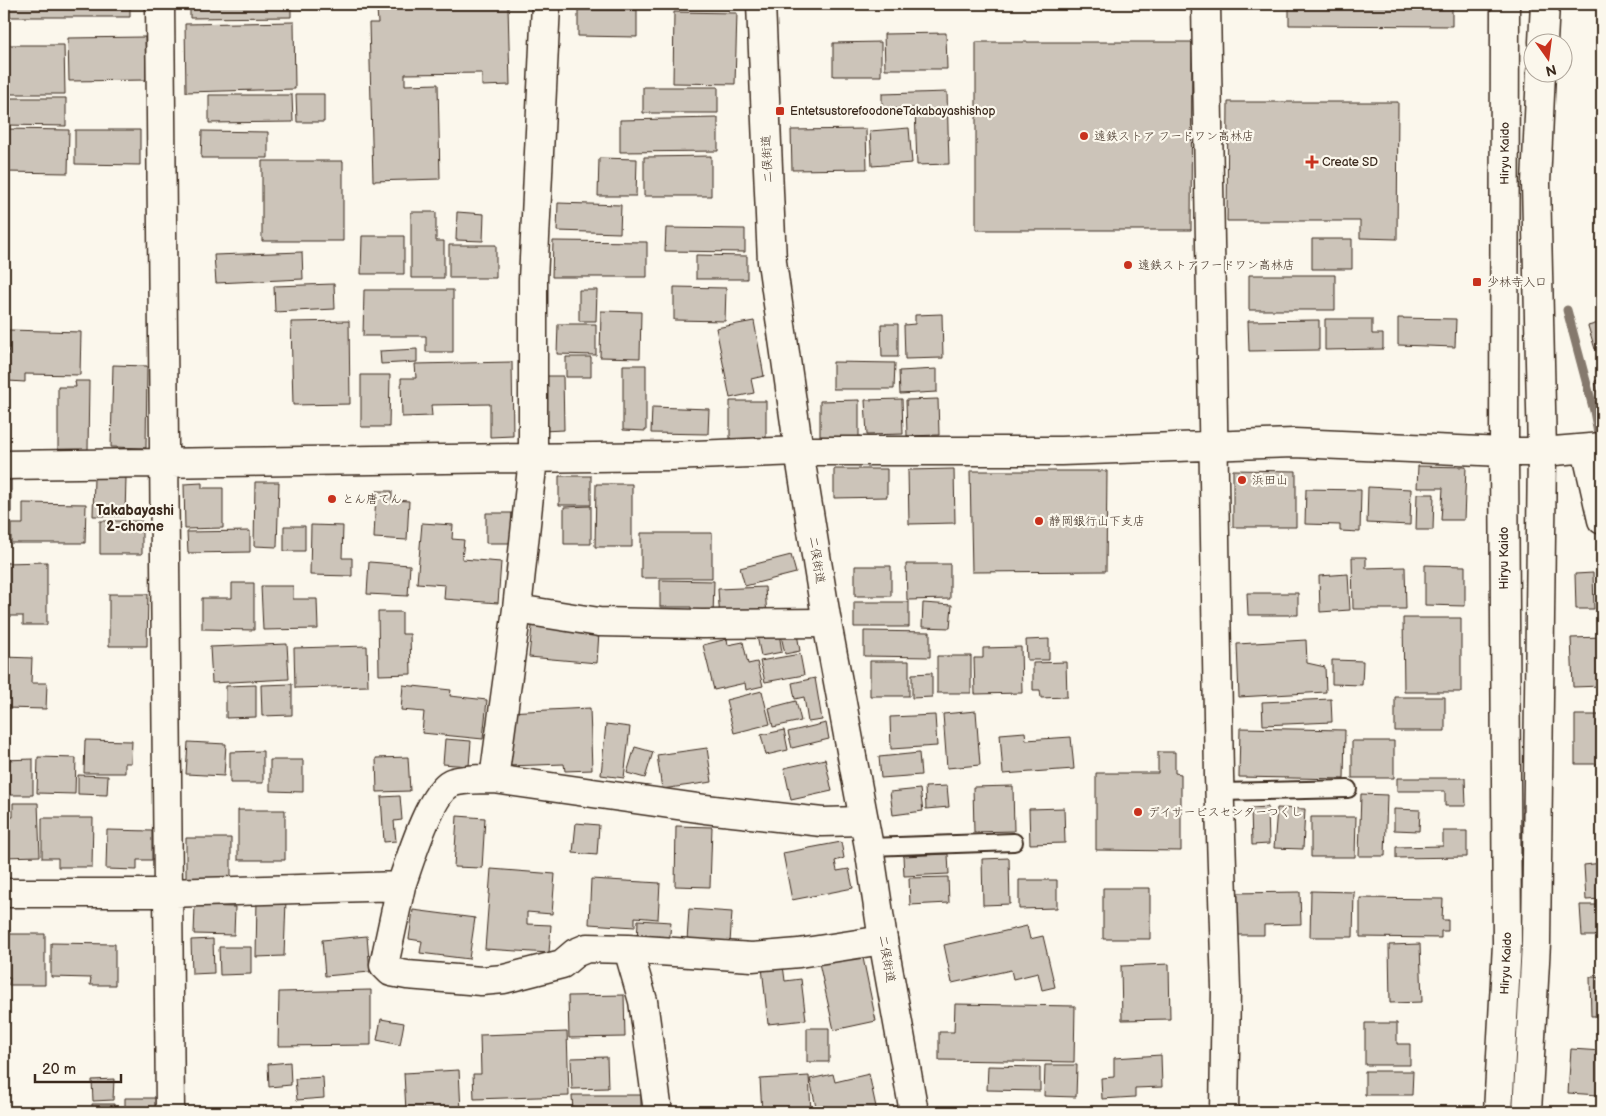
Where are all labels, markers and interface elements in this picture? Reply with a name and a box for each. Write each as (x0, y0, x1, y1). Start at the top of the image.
north arrow (1524, 32, 1574, 82)
text: N (1544, 61, 1558, 80)
place label: EntetsustorefoodoneTakabayashishop (790, 104, 995, 119)
marker: EntetsustorefoodoneTakabayashishop (774, 105, 786, 117)
street label: Hiryu Kaido (1498, 122, 1513, 185)
place label: 遠鉄ストア フードワン高林店 (1094, 129, 1254, 144)
marker: 遠鉄ストア フードワン高林店 (1078, 130, 1090, 142)
street label: 二俣街道 (759, 135, 776, 183)
place label: Create SD (1322, 155, 1378, 170)
marker: Create SD (1306, 156, 1318, 168)
place label: 遠鉄ストアフードワン高林店 (1138, 258, 1295, 273)
marker: 遠鉄ストアフードワン高林店 (1122, 259, 1134, 271)
place label: 少林寺入口 (1487, 275, 1547, 290)
marker: 少林寺入口 (1471, 276, 1483, 288)
place label: 浜田山 (1252, 473, 1288, 488)
marker: 浜田山 (1236, 474, 1248, 486)
place label: とん唐てん (342, 492, 402, 507)
marker: とん唐てん (326, 493, 338, 505)
district label: Takabayashi 2-chome (96, 502, 174, 535)
place label: 静岡銀行山下支店 (1049, 514, 1145, 529)
marker: 静岡銀行山下支店 (1033, 515, 1045, 527)
street label: Hiryu Kaido (1497, 526, 1512, 589)
street label: 二俣街道 (805, 535, 828, 585)
place label: デイサービスセンターつくし (1148, 805, 1303, 820)
marker: デイサービスセンターつくし (1132, 806, 1144, 818)
street label: Hiryu Kaido (1497, 932, 1515, 995)
street label: 二俣街道 (875, 934, 898, 984)
scale bar (35, 1051, 121, 1083)
text: 20 m (42, 1060, 76, 1079)

